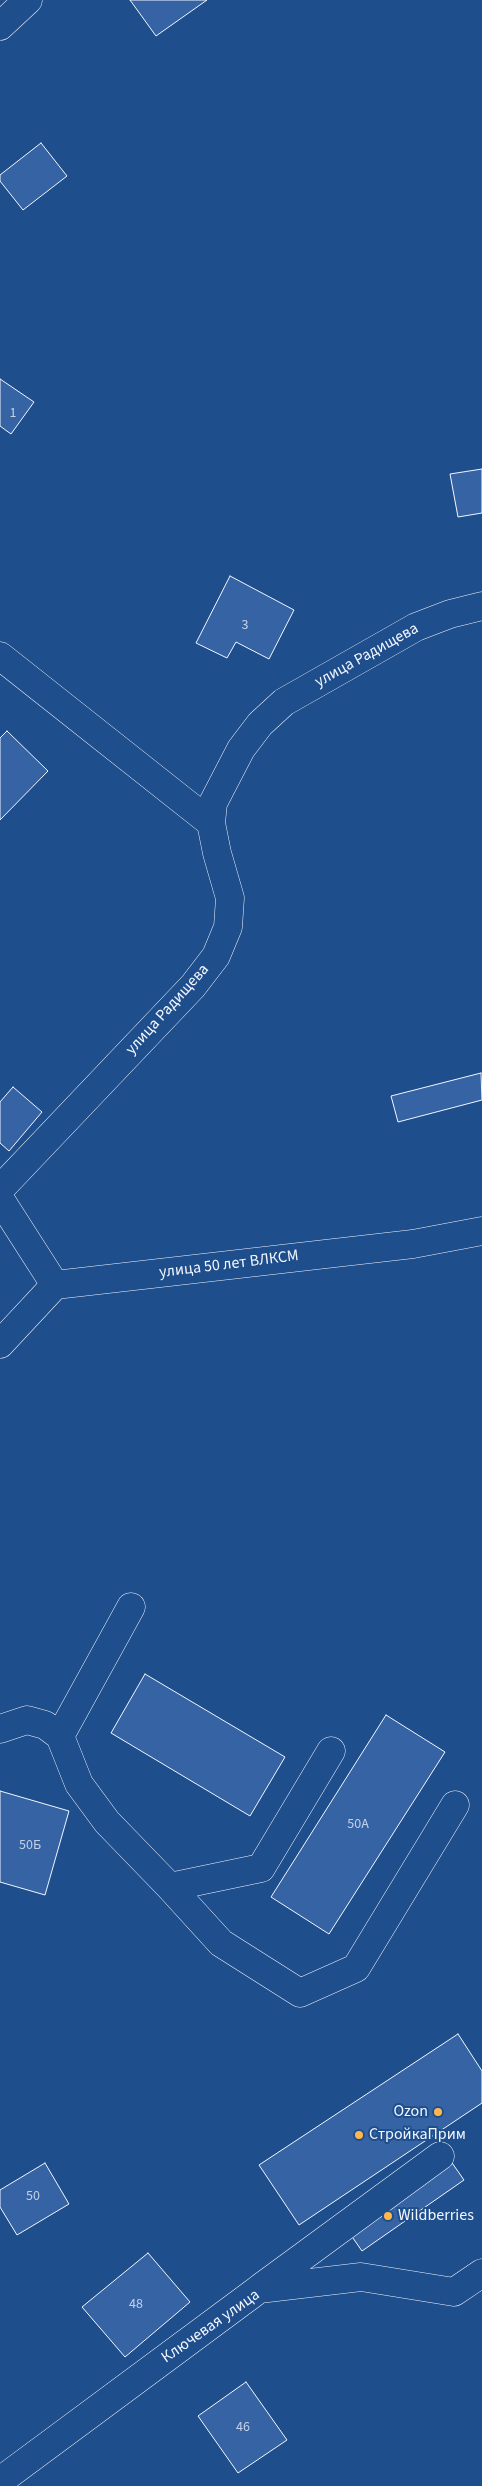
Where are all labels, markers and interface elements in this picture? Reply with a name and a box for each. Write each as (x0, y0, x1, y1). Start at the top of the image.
house number: 1 (10, 406, 16, 422)
house number: 3 (242, 618, 248, 634)
street label: улица Радищева (312, 620, 422, 692)
street label: улица Радищева (122, 961, 214, 1059)
street label: улица 50 лет ВЛКСМ (158, 1247, 300, 1283)
house number: 50А (347, 1817, 369, 1833)
house number: 50Б (19, 1838, 41, 1854)
place label: Ozon (393, 2102, 428, 2122)
marker: Ozon (432, 2106, 444, 2118)
place label: СтройкаПрим (369, 2125, 466, 2145)
marker: СтройкаПрим (353, 2129, 365, 2141)
house number: 50 (26, 2189, 40, 2205)
place label: Wildberries (398, 2206, 474, 2226)
marker: Wildberries (382, 2210, 394, 2222)
street label: Ключевая улица (158, 2286, 264, 2368)
house number: 48 (129, 2297, 143, 2313)
house number: 46 (236, 2420, 250, 2436)

